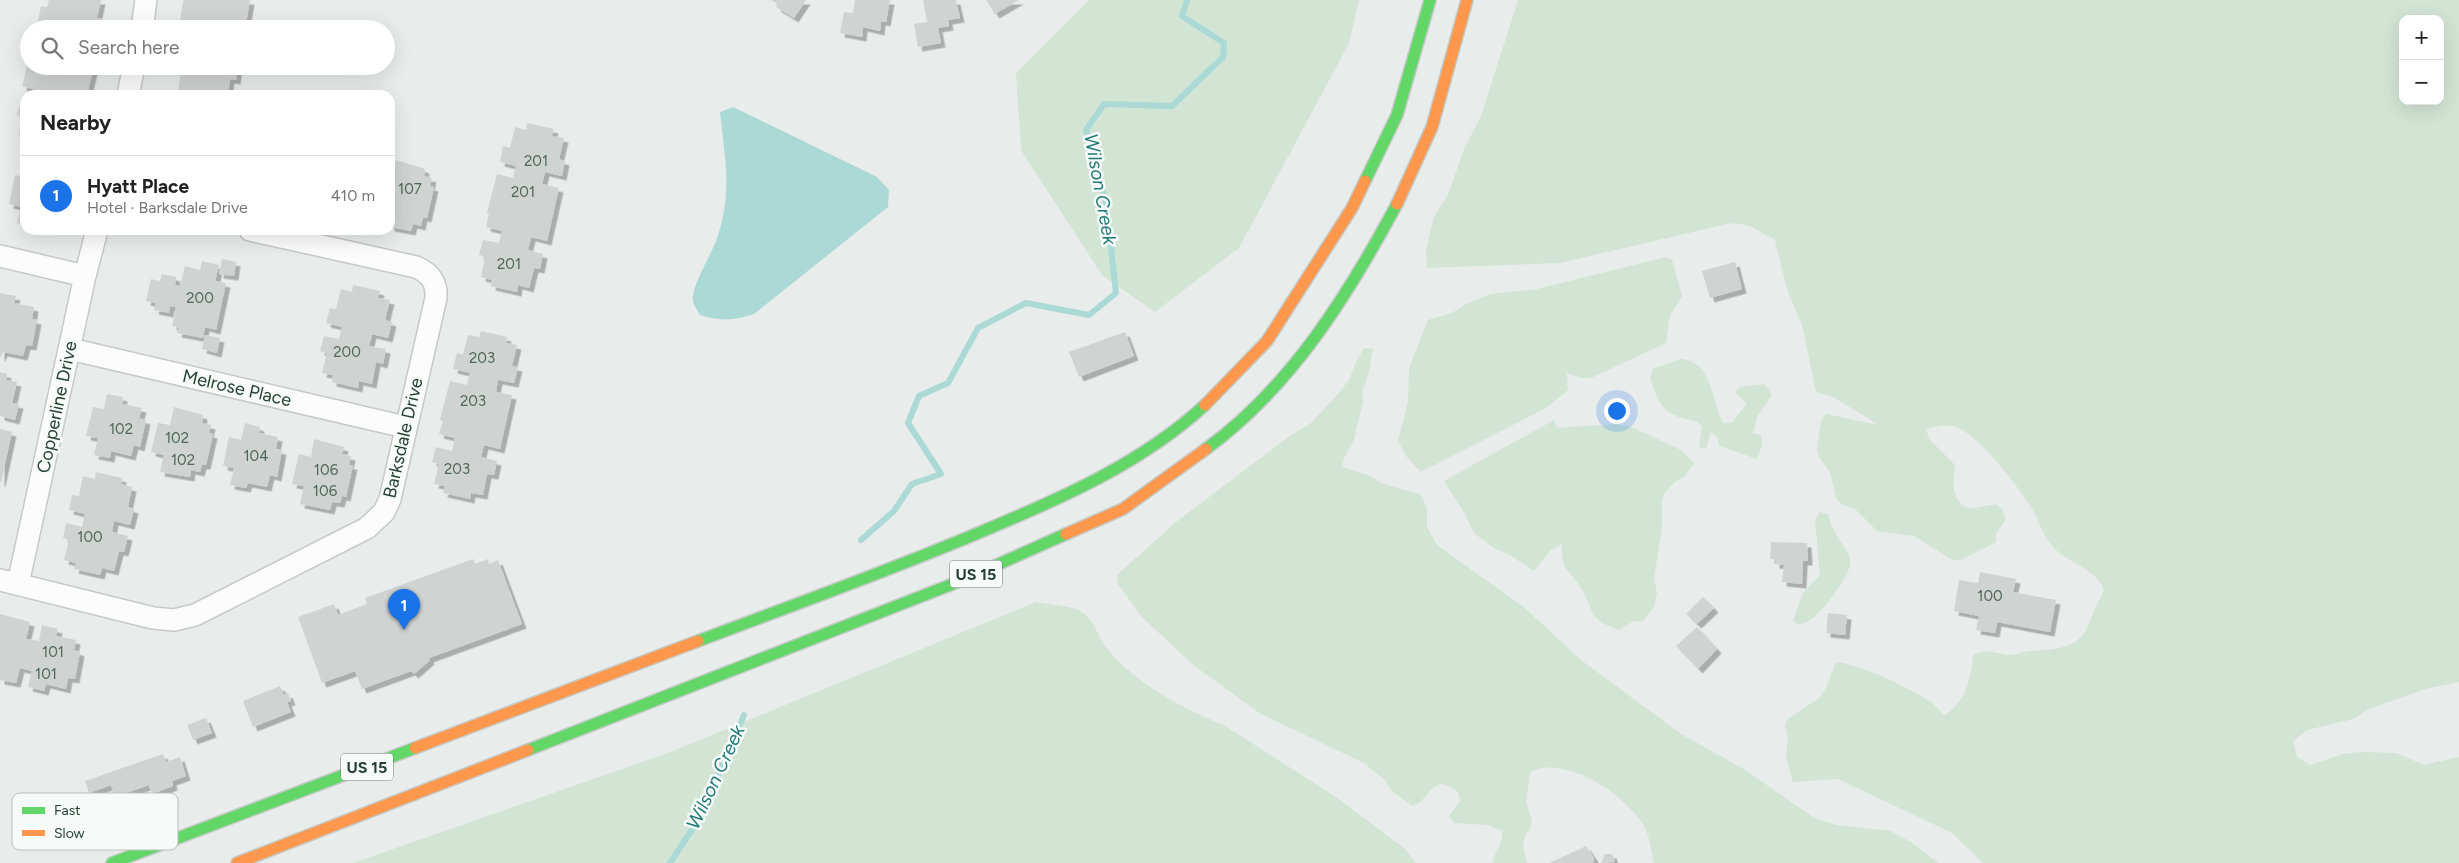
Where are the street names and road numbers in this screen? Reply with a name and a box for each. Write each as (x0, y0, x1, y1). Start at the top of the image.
street label: Copperline Drive (32, 339, 82, 475)
street label: Melrose Place (180, 365, 294, 411)
street label: Barksdale Drive (378, 375, 428, 500)
road number: US 15 (950, 560, 1002, 588)
road number: US 15 (341, 754, 393, 780)

